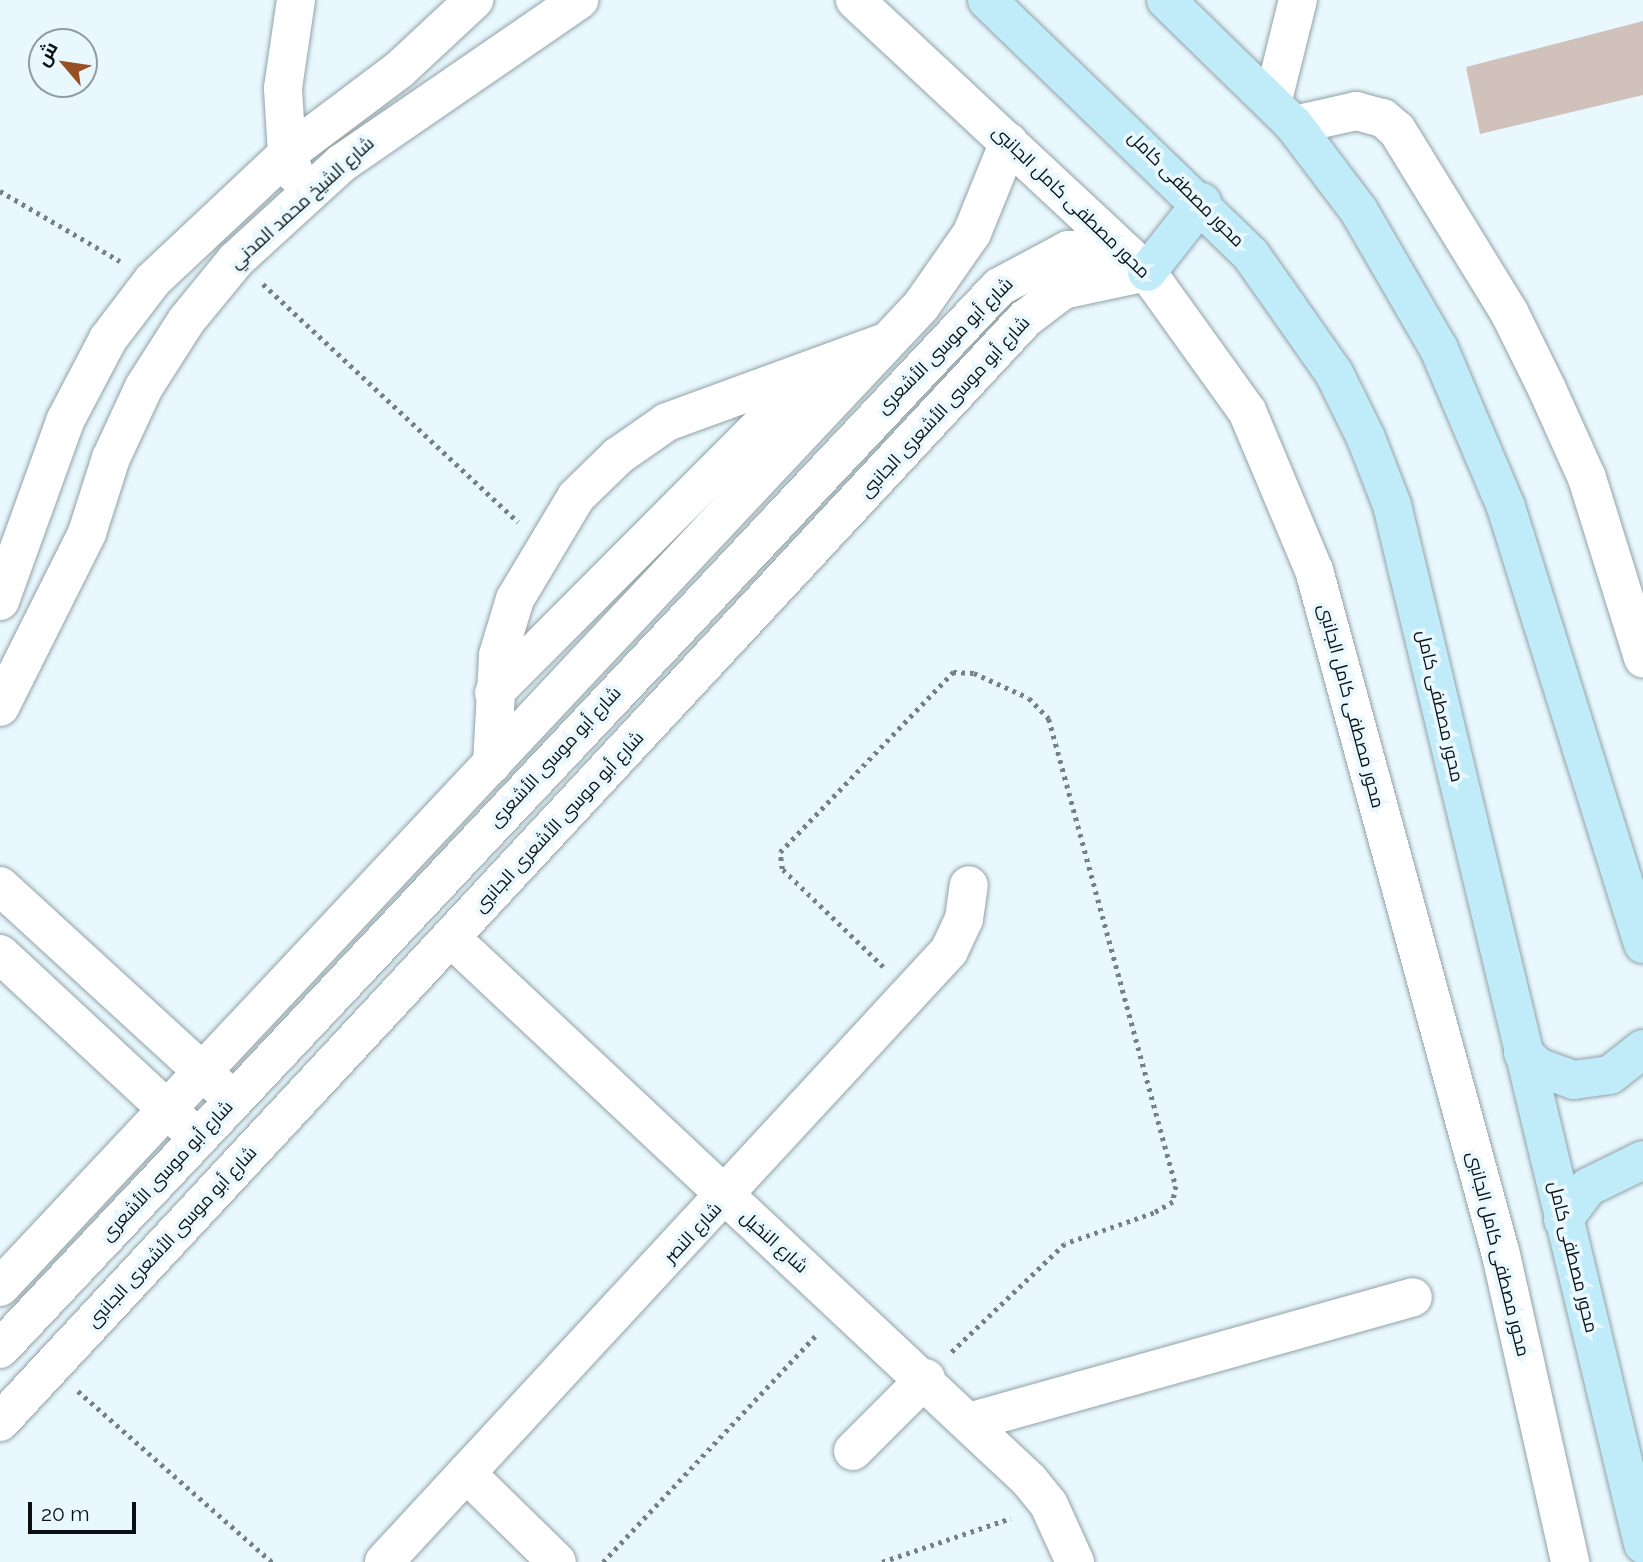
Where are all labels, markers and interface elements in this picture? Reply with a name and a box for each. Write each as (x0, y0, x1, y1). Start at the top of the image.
north arrow (28, 28, 98, 98)
text: ش (31, 38, 62, 70)
street label: محور مصطفى كامل الجانبى (988, 121, 1154, 283)
street label: محور مصطفى كامل (1123, 126, 1249, 252)
street label: شارع الشيخ محمد المدني (225, 132, 379, 274)
street label: شارع أبو موسى الأشعرى (872, 273, 1018, 419)
street label: شارع أبو موسى الأشعرى الجانبى (855, 312, 1035, 502)
street label: محور مصطفى كامل الجانبى (1313, 602, 1389, 810)
street label: محور مصطفى كامل (1412, 628, 1468, 784)
street label: شارع أبو موسى الأشعرى (484, 682, 626, 832)
street label: شارع أبو موسى الأشعرى الجانبى (469, 727, 649, 917)
street label: شارع أبو موسى الأشعرى (96, 1096, 238, 1246)
street label: شارع أبو موسى الأشعرى الجانبى (82, 1142, 262, 1332)
street label: محور مصطفى كامل الجانبى (1462, 1149, 1534, 1359)
street label: محور مصطفى كامل (1544, 1179, 1602, 1335)
street label: شارع النصر (660, 1198, 726, 1268)
street label: شارع النخيل (736, 1206, 812, 1278)
scale bar (32, 1488, 140, 1532)
text: 20 m (41, 1501, 89, 1526)

